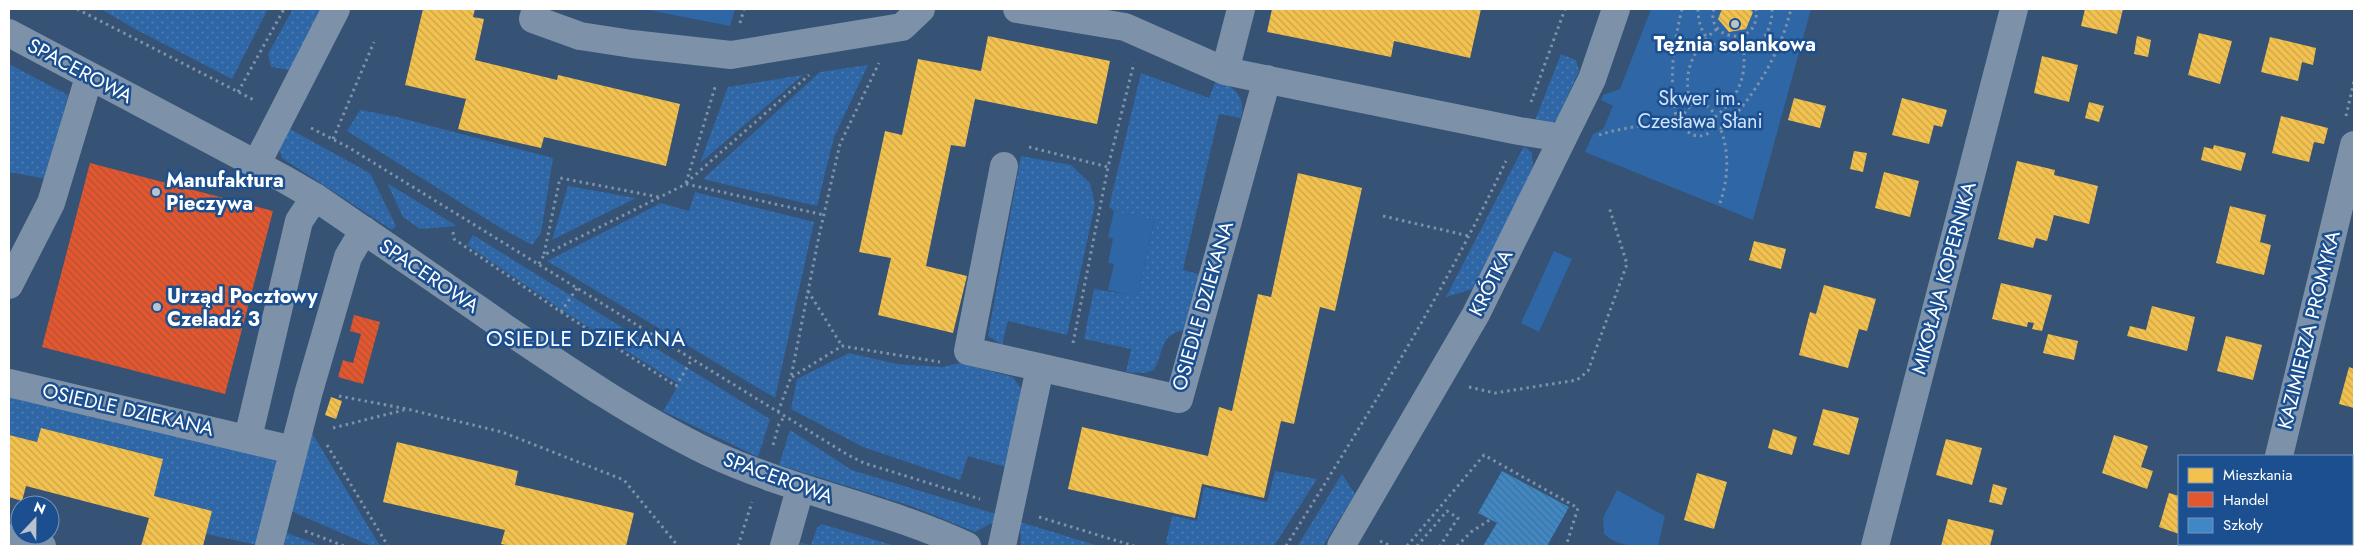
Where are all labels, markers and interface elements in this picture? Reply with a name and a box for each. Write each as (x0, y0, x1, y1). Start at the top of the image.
marker: Tężnia solankowa (1729, 18, 1741, 30)
place label: Tężnia solankowa (1654, 30, 1816, 59)
street label: SPACEROWA (22, 31, 138, 111)
park label: Skwer im. Czesława Słani (1637, 84, 1763, 136)
place label: Manufaktura Pieczywa (166, 166, 284, 218)
street label: MIKOŁAJA KOPERNIKA (1904, 178, 1984, 377)
marker: Manufaktura Pieczywa (150, 186, 162, 198)
street label: OSIEDLE DZIEKANA (1165, 217, 1241, 394)
street label: KAZIMIERZA PROMYKA (2270, 227, 2348, 432)
street label: SPACEROWA (373, 232, 486, 321)
street label: KRÓTKA (1462, 244, 1521, 321)
place label: Urząd Pocztowy Czeladź 3 (167, 282, 318, 334)
marker: Urząd Pocztowy Czeladź 3 (151, 301, 163, 313)
district label: OSIEDLE DZIEKANA (486, 324, 686, 354)
street label: OSIEDLE DZIEKANA (39, 376, 217, 444)
street label: SPACEROWA (719, 445, 838, 512)
legend (2178, 455, 2353, 545)
text: Mieszkania (2223, 464, 2293, 486)
text: Handel (2223, 489, 2269, 511)
north arrow (10, 495, 60, 545)
text: N (31, 497, 49, 519)
text: Szkoły (2223, 514, 2263, 536)

